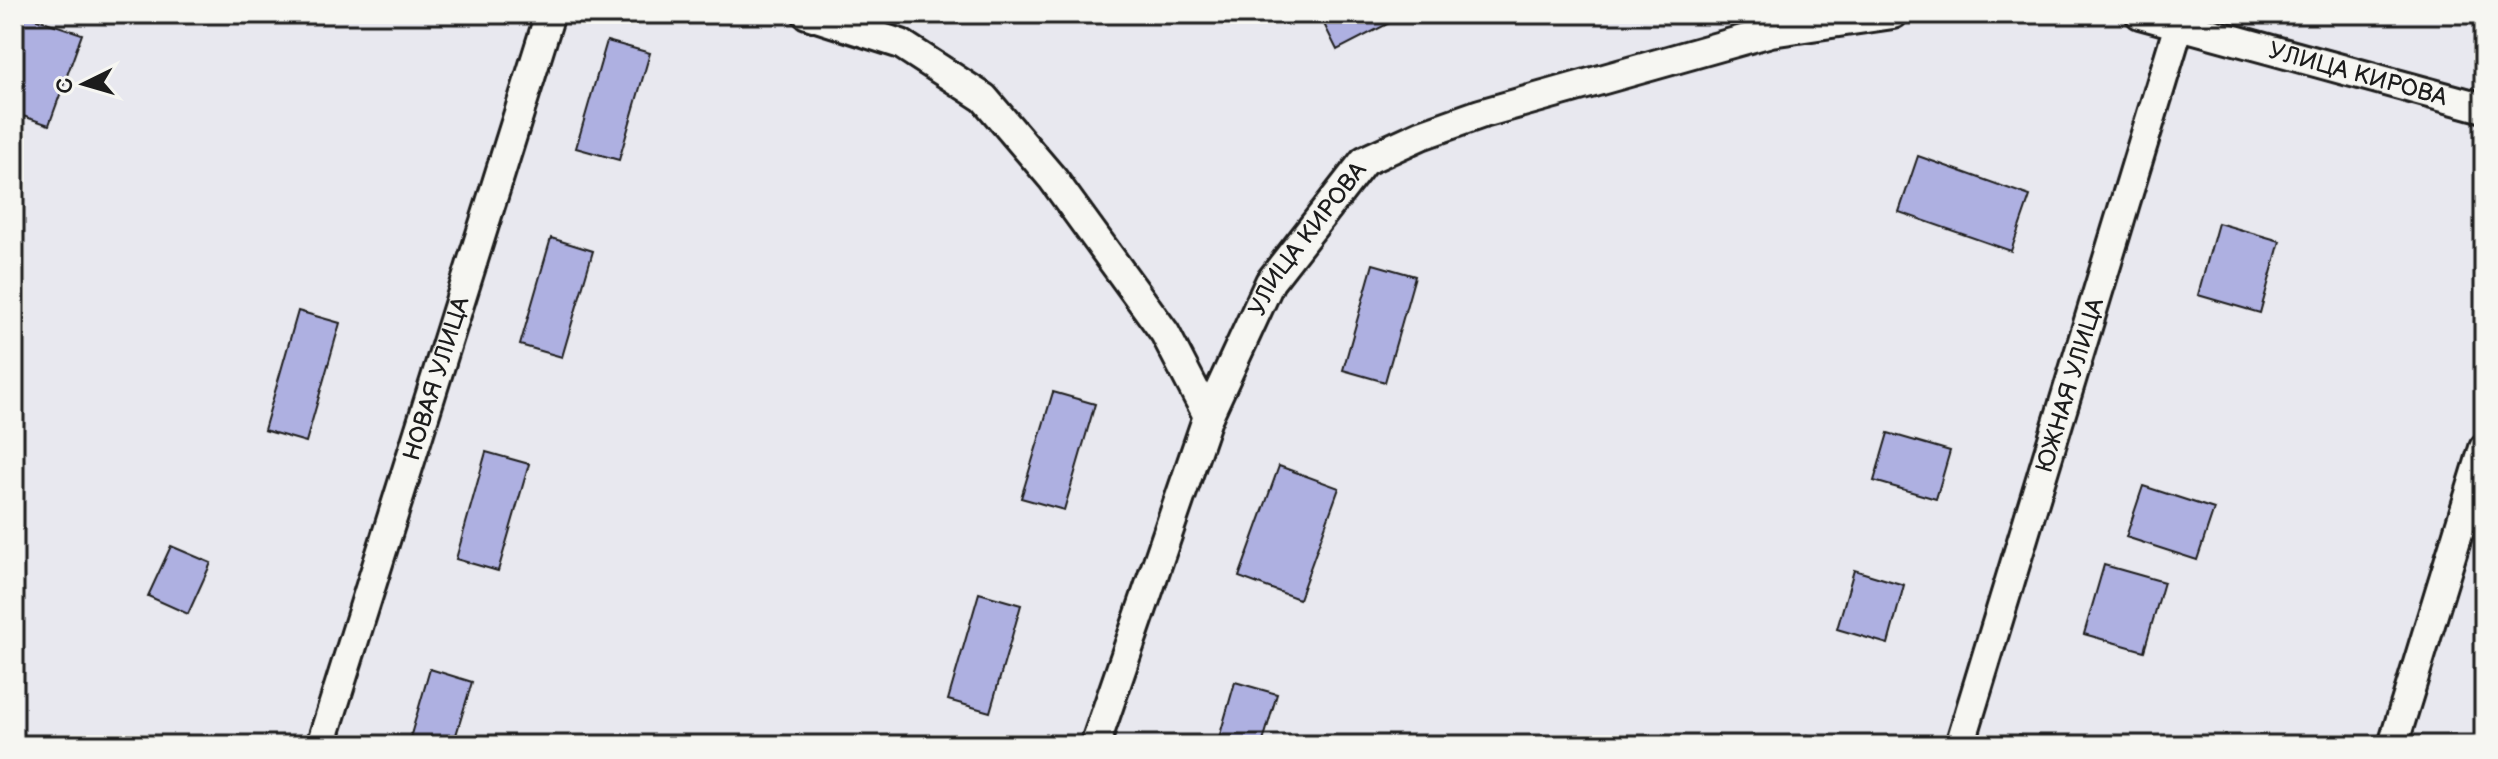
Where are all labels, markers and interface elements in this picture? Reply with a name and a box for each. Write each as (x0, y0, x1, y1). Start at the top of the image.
street label: УЛИЦА КИРОВА (2265, 36, 2451, 112)
north arrow (44, 44, 124, 124)
text: С (51, 77, 80, 94)
street label: УЛИЦА КИРОВА (1242, 156, 1373, 320)
street label: НОВАЯ УЛИЦА (397, 293, 476, 464)
street label: ЮЖНАЯ УЛИЦА (2030, 294, 2110, 476)

